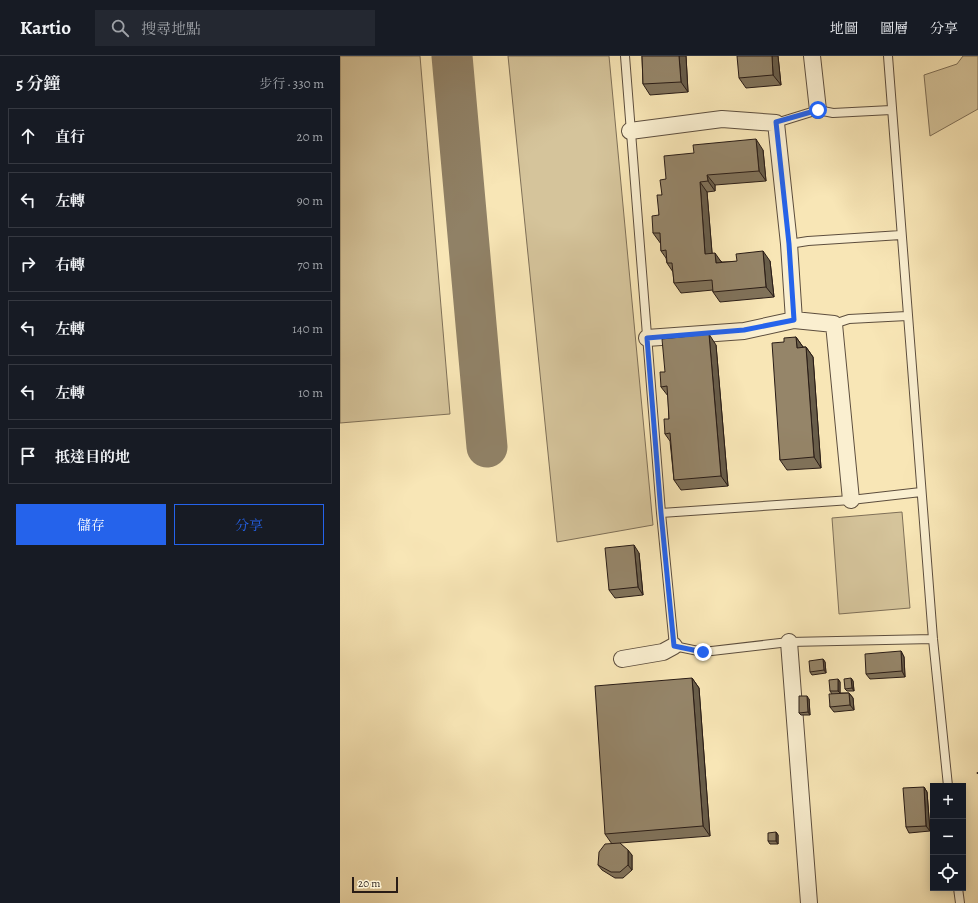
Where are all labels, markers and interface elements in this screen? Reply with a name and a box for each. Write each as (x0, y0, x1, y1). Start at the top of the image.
search box (95, 10, 375, 46)
text: Kartio (20, 15, 71, 41)
icon: search (109, 17, 131, 39)
text: 搜尋地點 (141, 19, 201, 39)
text: 地圖 (830, 19, 858, 38)
text: 圖層 (880, 19, 908, 38)
text: 分享 (930, 19, 958, 38)
text: 5 分鐘 (16, 72, 60, 95)
text: 步行 · 330 m (259, 75, 324, 92)
route start (809, 101, 827, 119)
icon: ahead (17, 125, 39, 147)
text: 直行 (55, 127, 85, 147)
text: 20 m (297, 128, 323, 145)
icon: left (17, 189, 39, 211)
text: 左轉 (55, 191, 85, 211)
text: 90 m (297, 192, 323, 209)
icon: right (17, 253, 39, 275)
text: 右轉 (55, 255, 85, 275)
text: 70 m (297, 256, 323, 273)
icon: left (17, 317, 39, 339)
text: 左轉 (55, 319, 85, 339)
text: 140 m (292, 320, 323, 337)
icon: left (17, 381, 39, 403)
text: 左轉 (55, 383, 85, 403)
text: 10 m (298, 384, 323, 401)
icon: arrive (17, 445, 39, 467)
text: 抵達目的地 (55, 447, 130, 467)
button: 儲存 (16, 504, 166, 545)
button: 分享 (174, 504, 324, 545)
route end (694, 643, 712, 661)
map controls (930, 783, 966, 891)
button: + (930, 783, 966, 819)
button: − (930, 819, 966, 855)
button: locate (930, 855, 966, 891)
scale bar (352, 875, 398, 894)
text: 20 m (358, 876, 380, 891)

